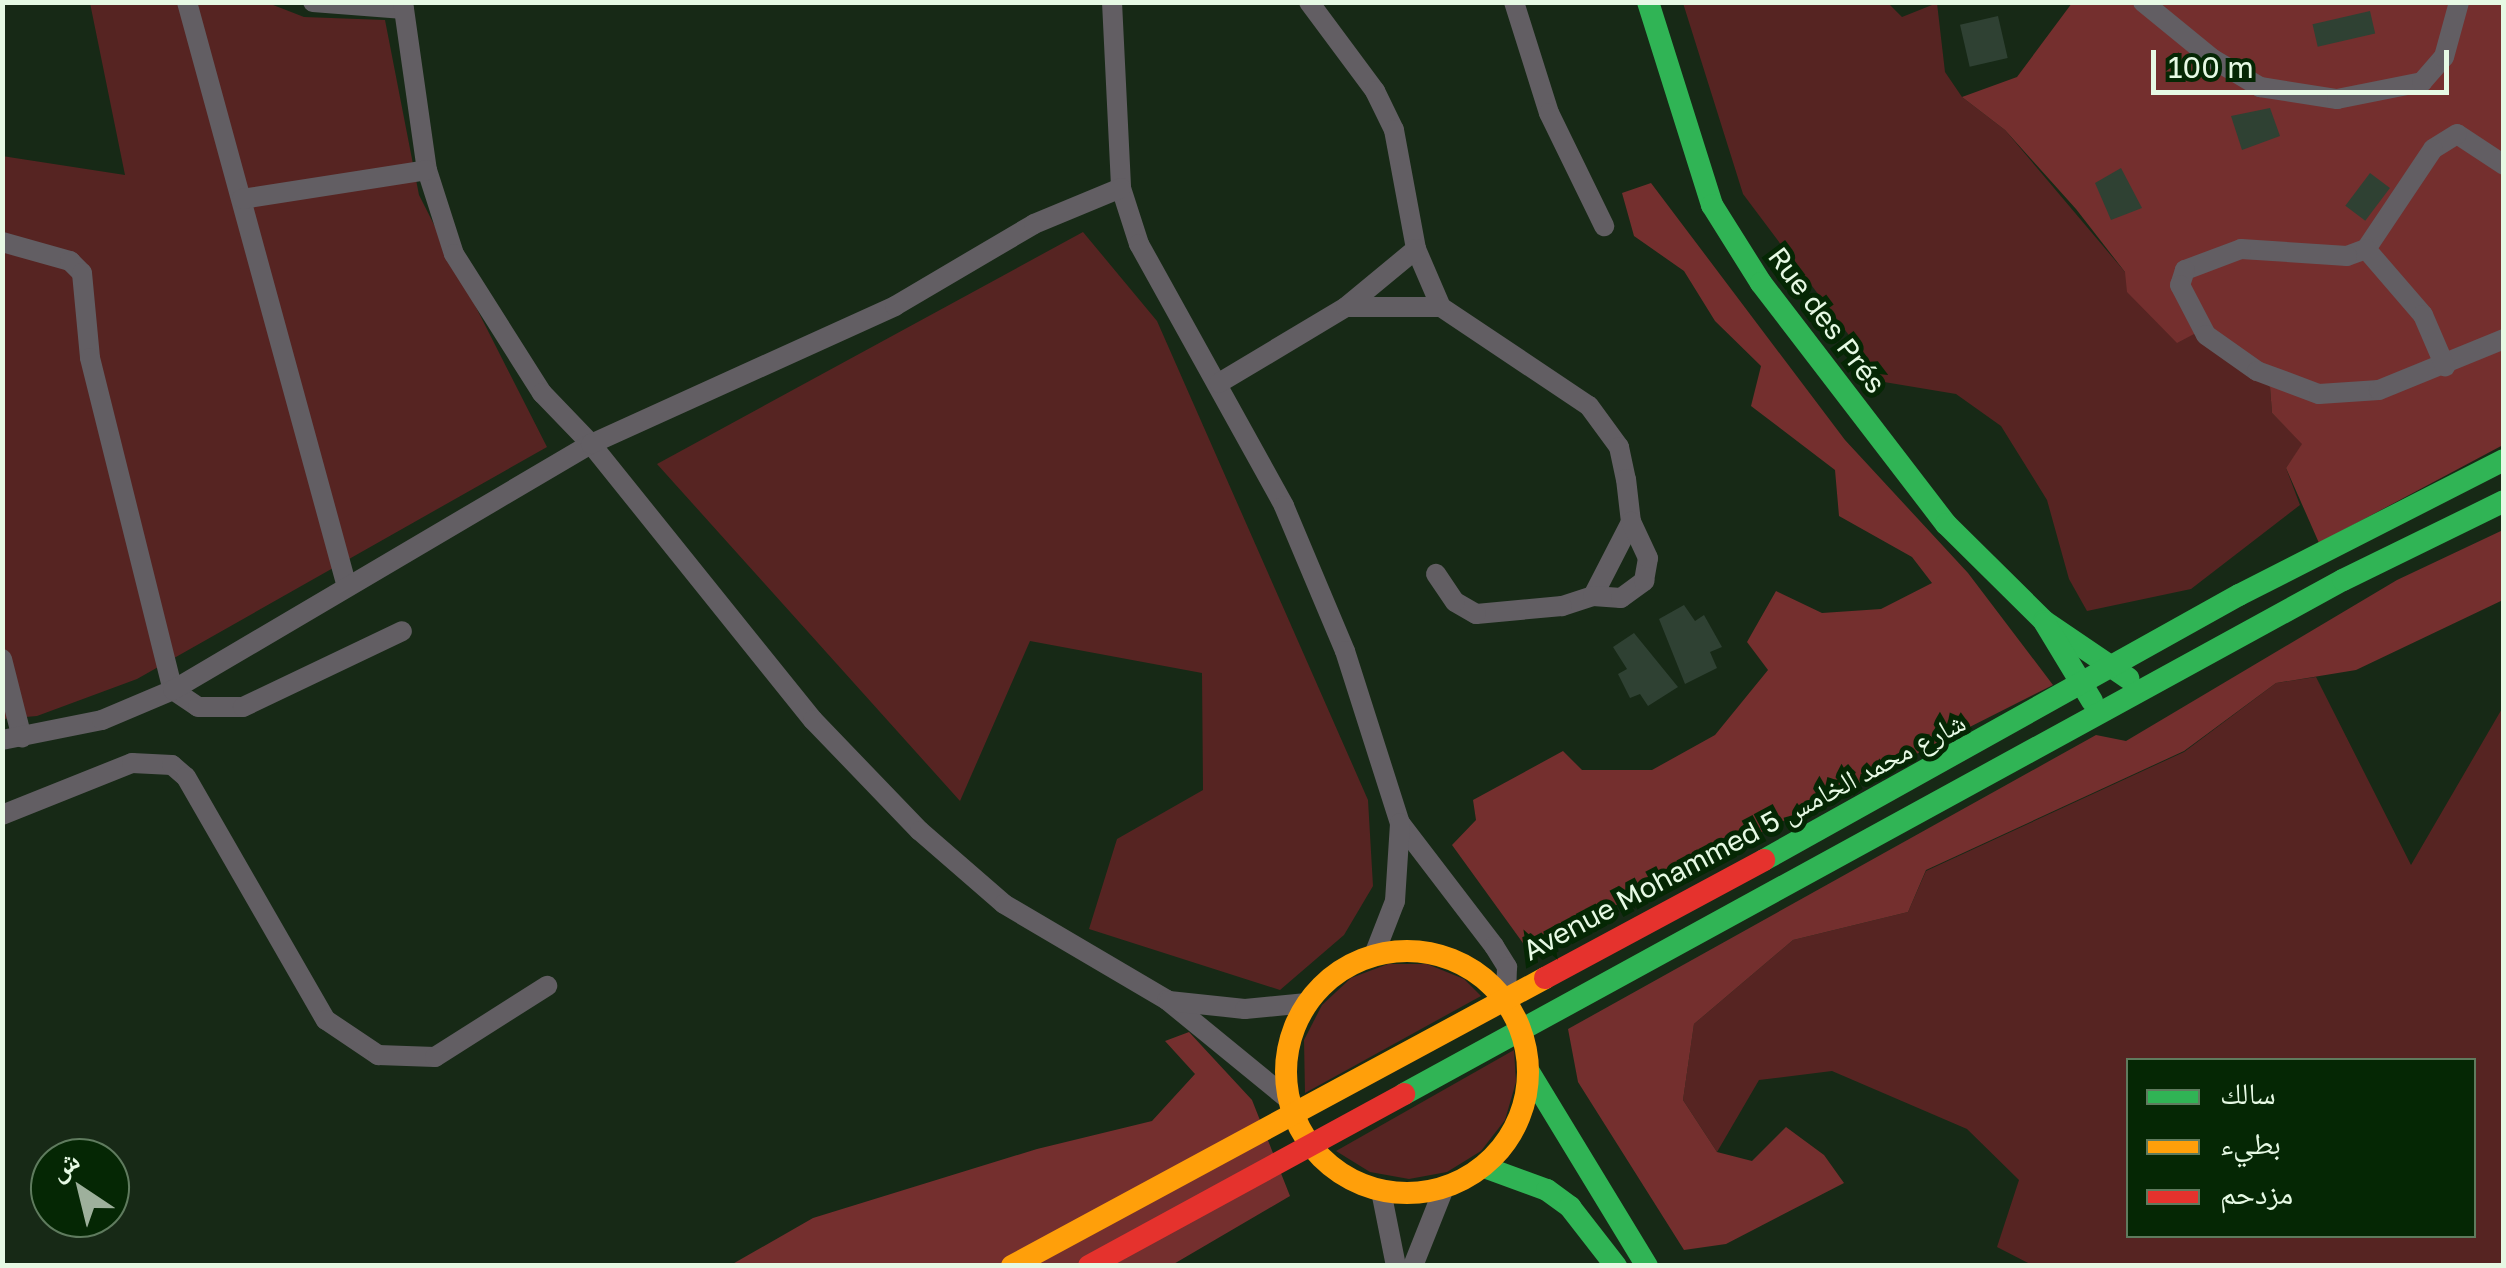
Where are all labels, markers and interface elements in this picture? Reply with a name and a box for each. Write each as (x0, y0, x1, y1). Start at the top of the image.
scale bar (2156, 30, 2454, 92)
text: 100 m (2168, 49, 2254, 85)
street label: Rue des Prés (1761, 240, 1893, 400)
street label: Avenue Mohammed 5 شارع محمد الخامس (1517, 705, 1971, 967)
legend (2126, 1058, 2476, 1238)
text: سالك (2220, 1075, 2276, 1111)
text: بطيء (2220, 1125, 2281, 1161)
north arrow (30, 1138, 130, 1238)
text: ش (42, 1143, 85, 1187)
text: مزدحم (2220, 1175, 2293, 1211)

